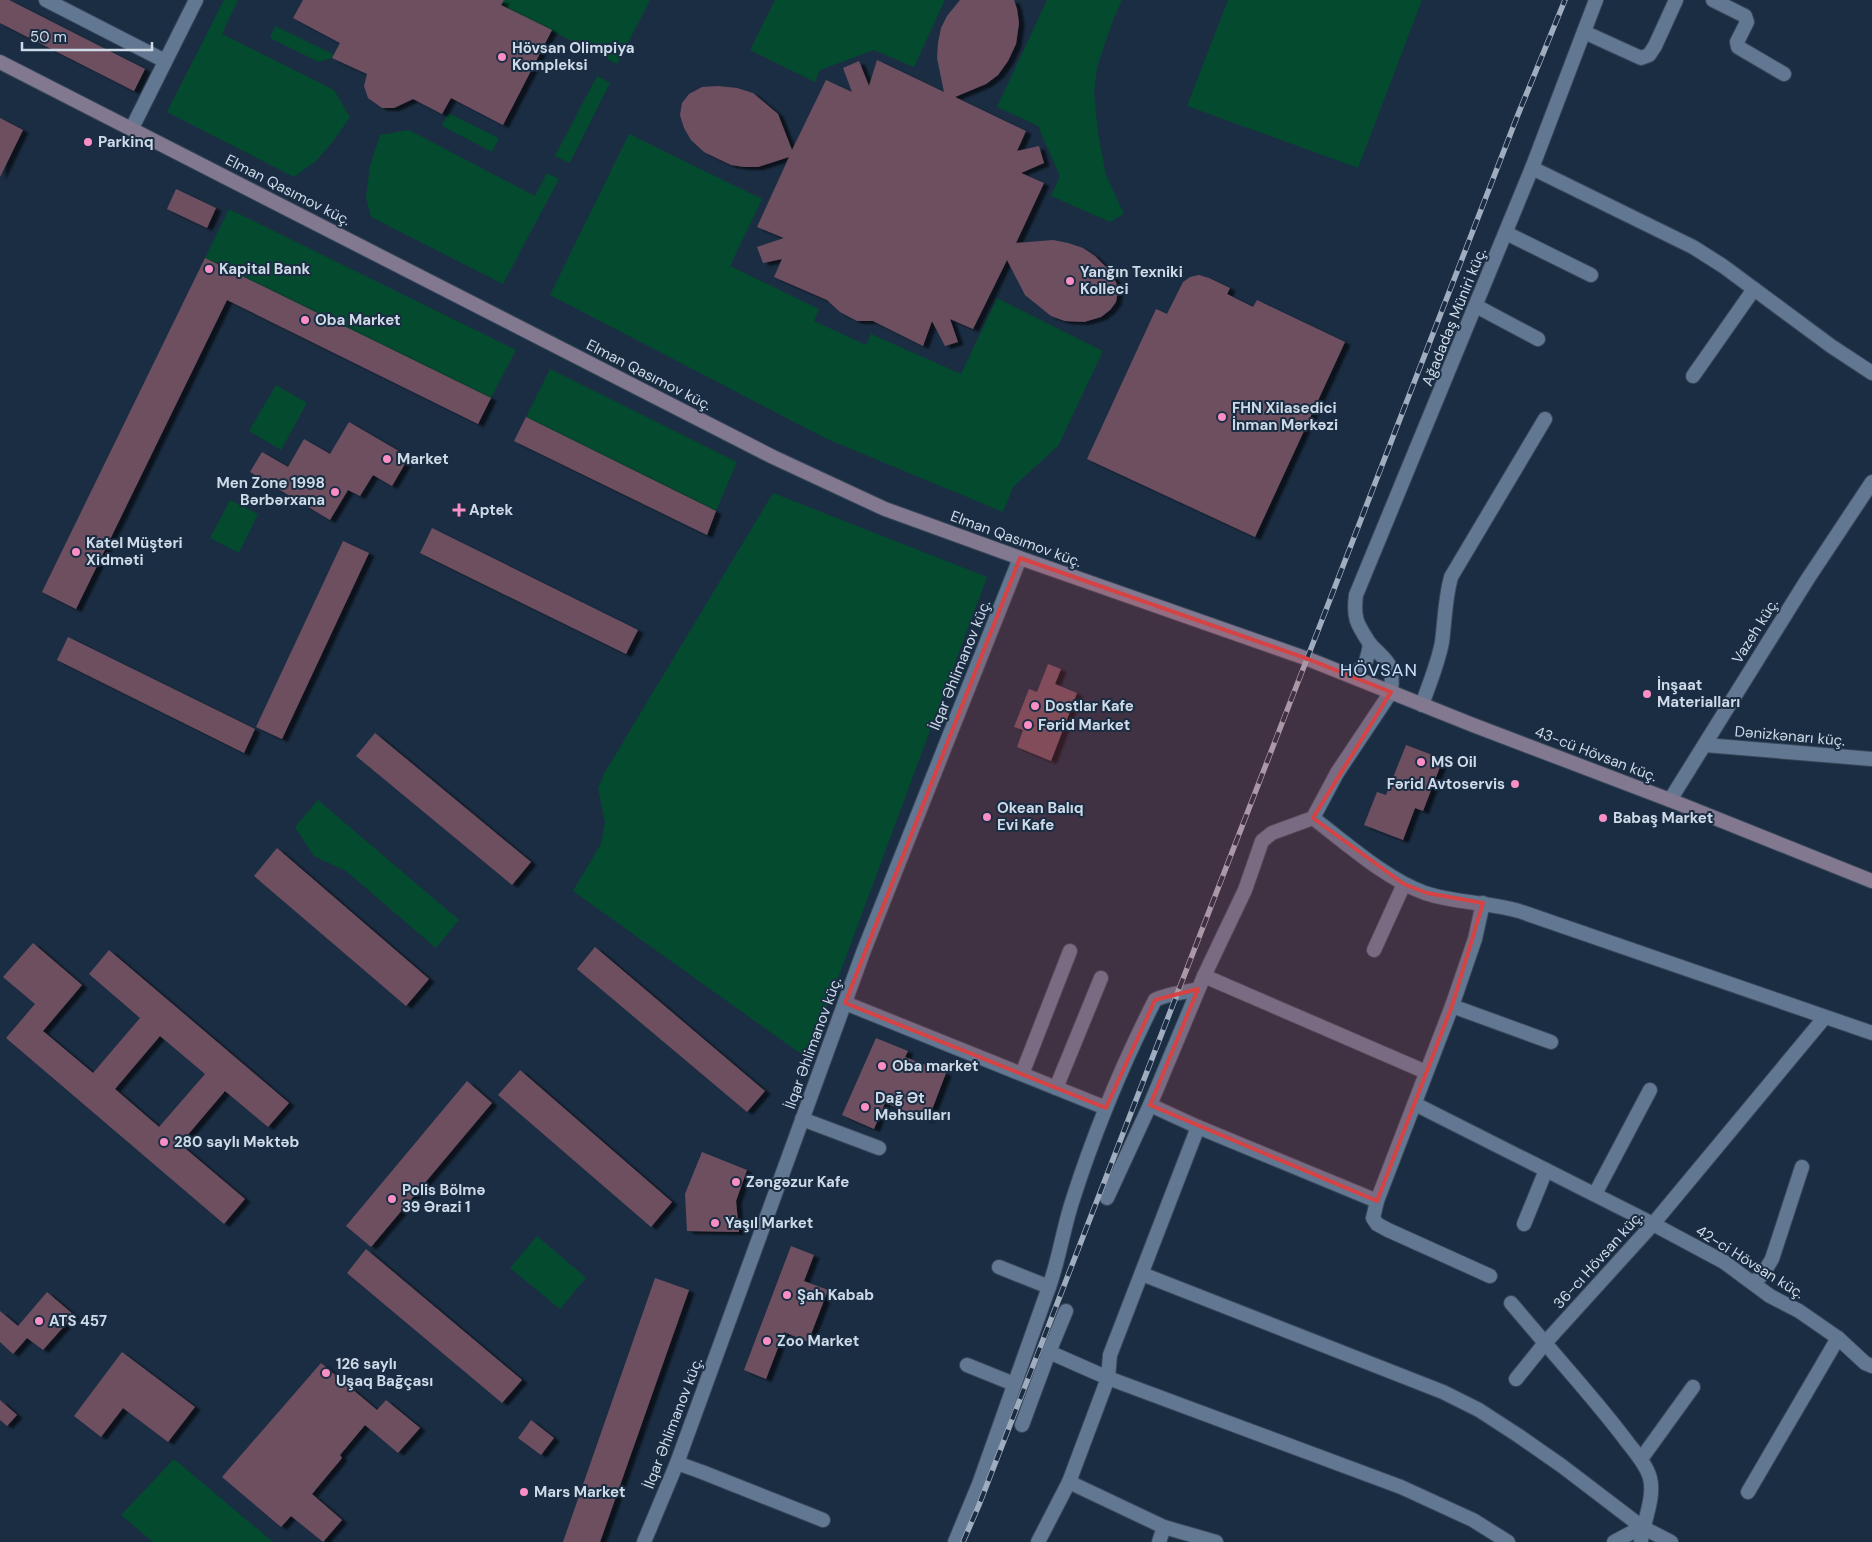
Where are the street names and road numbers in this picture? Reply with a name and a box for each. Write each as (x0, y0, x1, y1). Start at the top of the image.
street label: Elman Qasımov küç. (222, 150, 354, 230)
street label: Ağadadaş Müniri küç. (1417, 245, 1491, 389)
street label: Elman Qasımov küç. (583, 335, 715, 415)
street label: Elman Qasımov küç. (948, 506, 1084, 572)
street label: Vazeh küç. (1727, 595, 1783, 667)
street label: İlqar Əhlimanov küç. (925, 597, 995, 733)
street label: 43-cü Hövsan küç. (1532, 721, 1660, 787)
street label: Dənizkənarı küç. (1734, 721, 1846, 751)
street label: İlqar Əhlimanov küç. (780, 974, 846, 1112)
street label: 36-cı Hövsan küç. (1549, 1207, 1647, 1313)
street label: 42-ci Hövsan küç. (1692, 1221, 1808, 1303)
street label: İlqar Əhlimanov küç. (639, 1355, 707, 1491)

